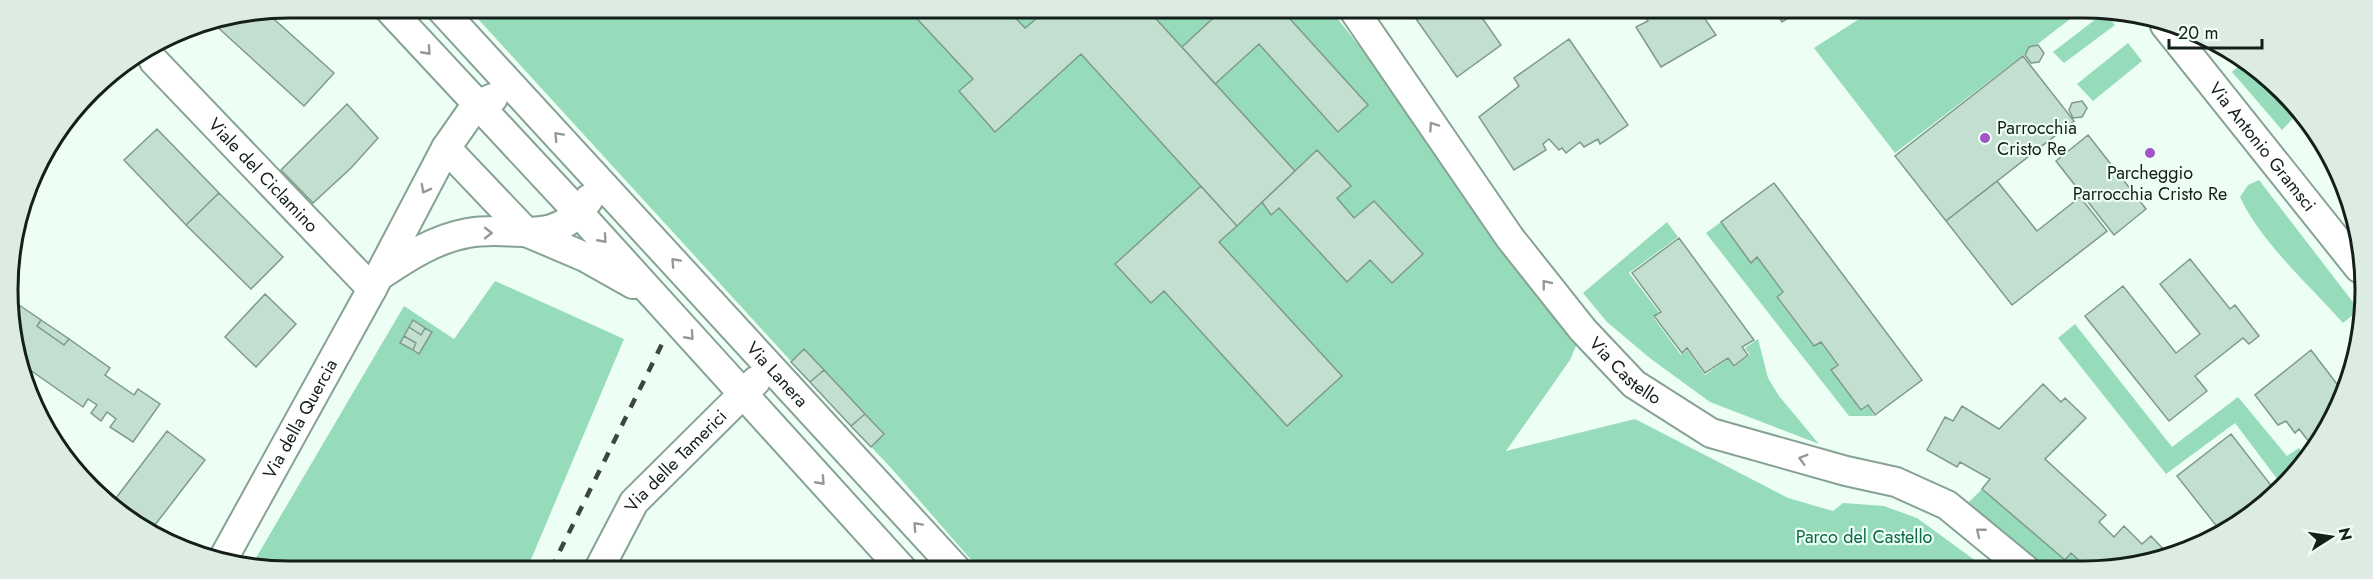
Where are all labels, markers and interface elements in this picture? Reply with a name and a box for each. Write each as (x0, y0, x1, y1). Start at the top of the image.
scale bar (2169, 12, 2262, 50)
text: 20 m (2178, 20, 2218, 46)
one-way arrow (420, 44, 431, 55)
street label: Via Antonio Gramsci (2203, 77, 2322, 217)
street label: Viale del Ciclamino (202, 112, 324, 238)
place label: Parrocchia Cristo Re (1997, 115, 2077, 162)
one-way arrow (1429, 121, 1440, 132)
marker: Parrocchia Cristo Re (1978, 131, 1992, 145)
one-way arrow (554, 132, 565, 143)
marker: Parcheggio Parrocchia Cristo Re (2143, 146, 2157, 160)
place label: Parcheggio Parrocchia Cristo Re (2073, 160, 2227, 207)
one-way arrow (421, 182, 432, 193)
one-way arrow (483, 226, 492, 239)
one-way arrow (596, 233, 607, 243)
one-way arrow (671, 259, 682, 269)
one-way arrow (1543, 280, 1554, 291)
one-way arrow (683, 329, 694, 340)
street label: Via Castello (1583, 331, 1666, 411)
street label: Via Lanera (740, 336, 814, 413)
street label: Via della Quercia (257, 354, 344, 484)
street label: Via delle Tamerici (618, 404, 733, 516)
one-way arrow (1798, 454, 1809, 466)
one-way arrow (814, 473, 825, 484)
north arrow (2301, 507, 2361, 567)
one-way arrow (913, 522, 924, 533)
park label: Parco del Castello (1796, 524, 1933, 550)
text: N (2333, 525, 2358, 543)
one-way arrow (1976, 528, 1987, 539)

